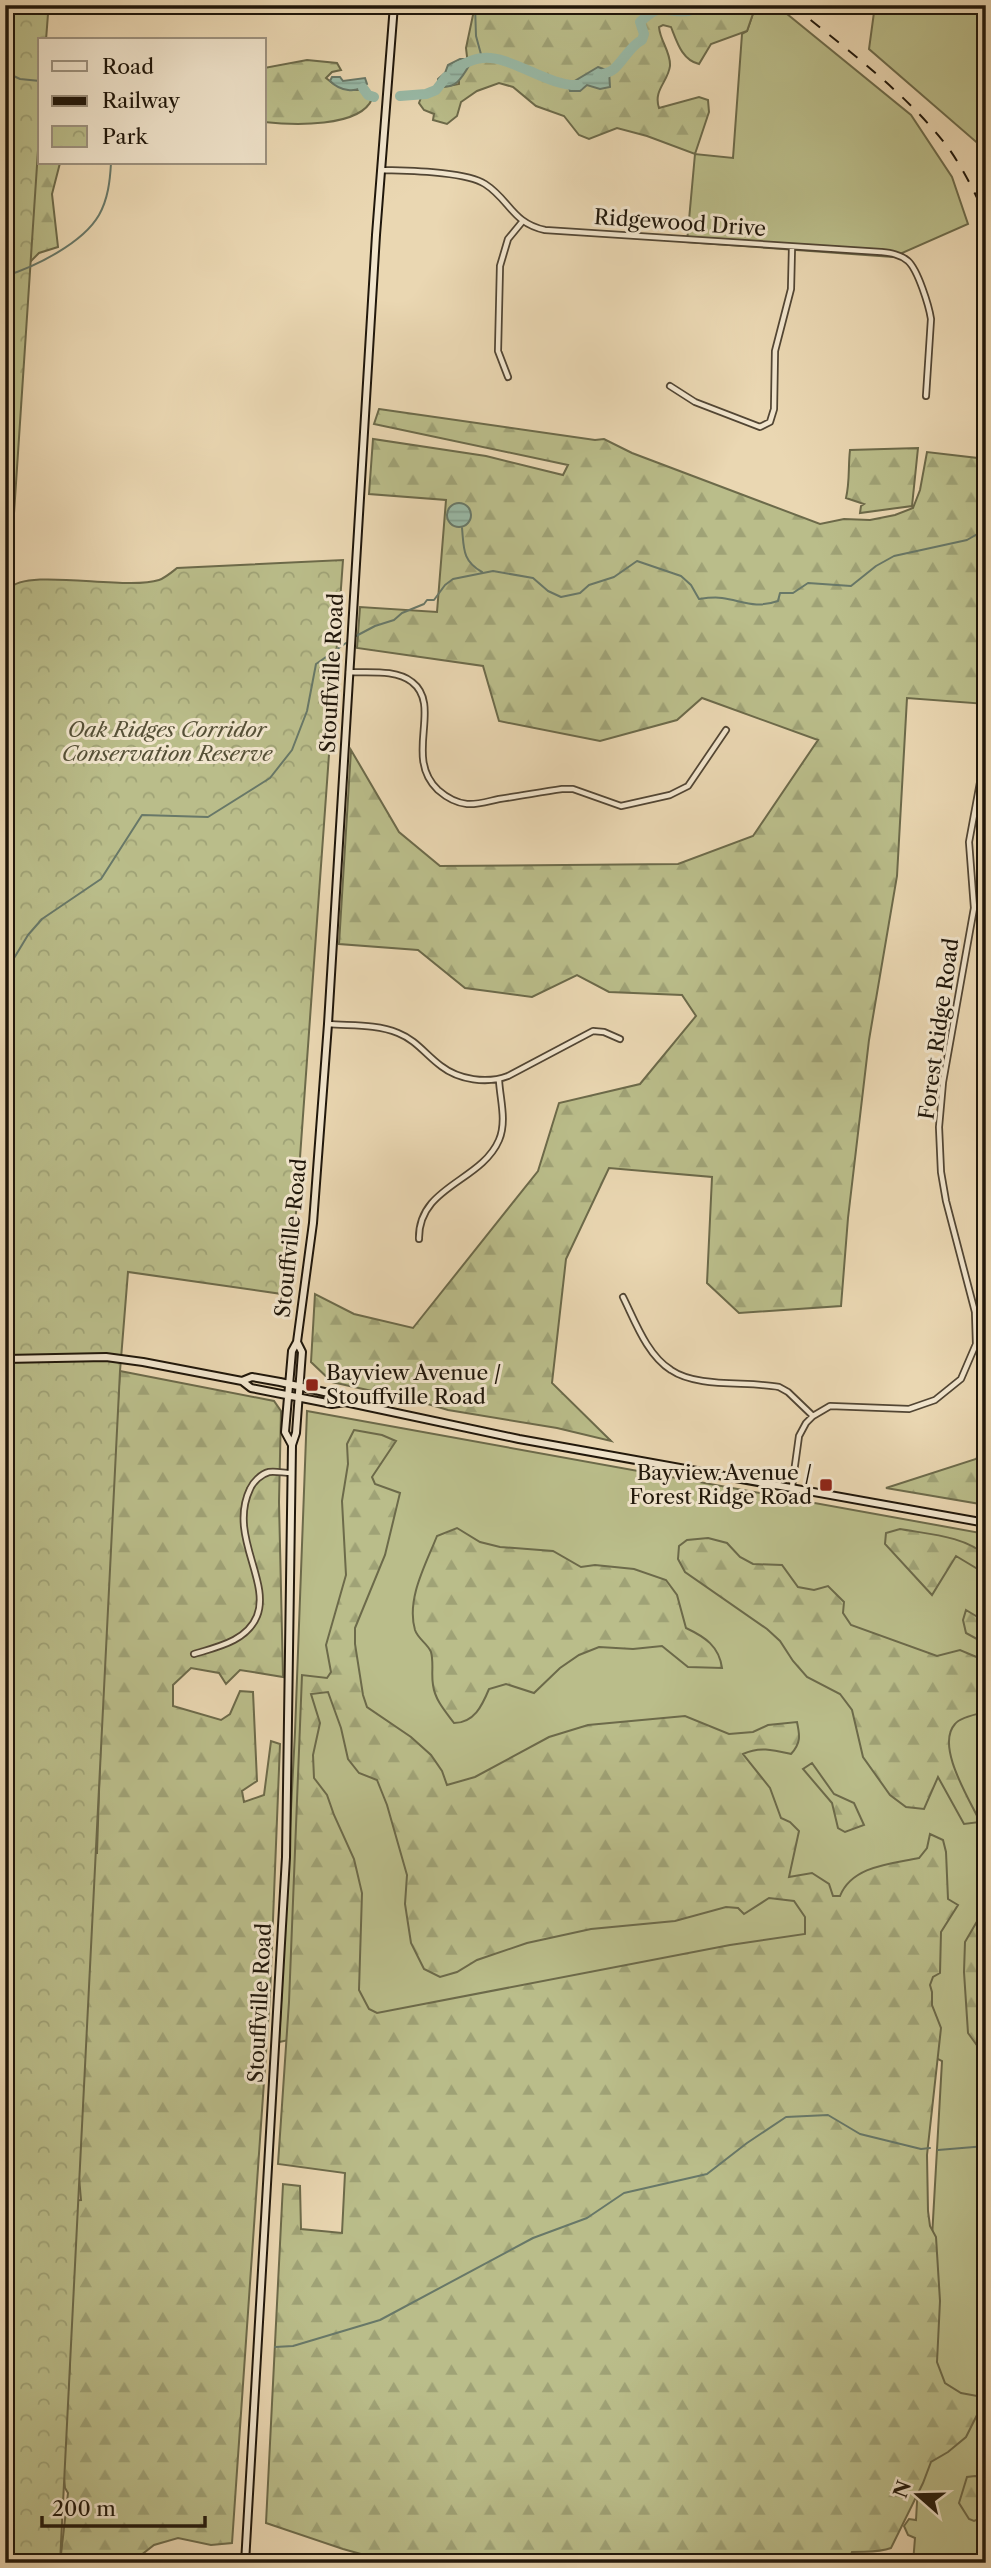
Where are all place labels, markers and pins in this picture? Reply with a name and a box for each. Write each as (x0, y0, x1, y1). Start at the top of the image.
place label: Bayview Avenue / Stouffville Road (326, 1360, 501, 1409)
marker: Bayview Avenue / Stouffville Road (304, 1377, 320, 1393)
place label: Bayview Avenue / Forest Ridge Road (629, 1460, 812, 1509)
marker: Bayview Avenue / Forest Ridge Road (818, 1477, 834, 1493)

